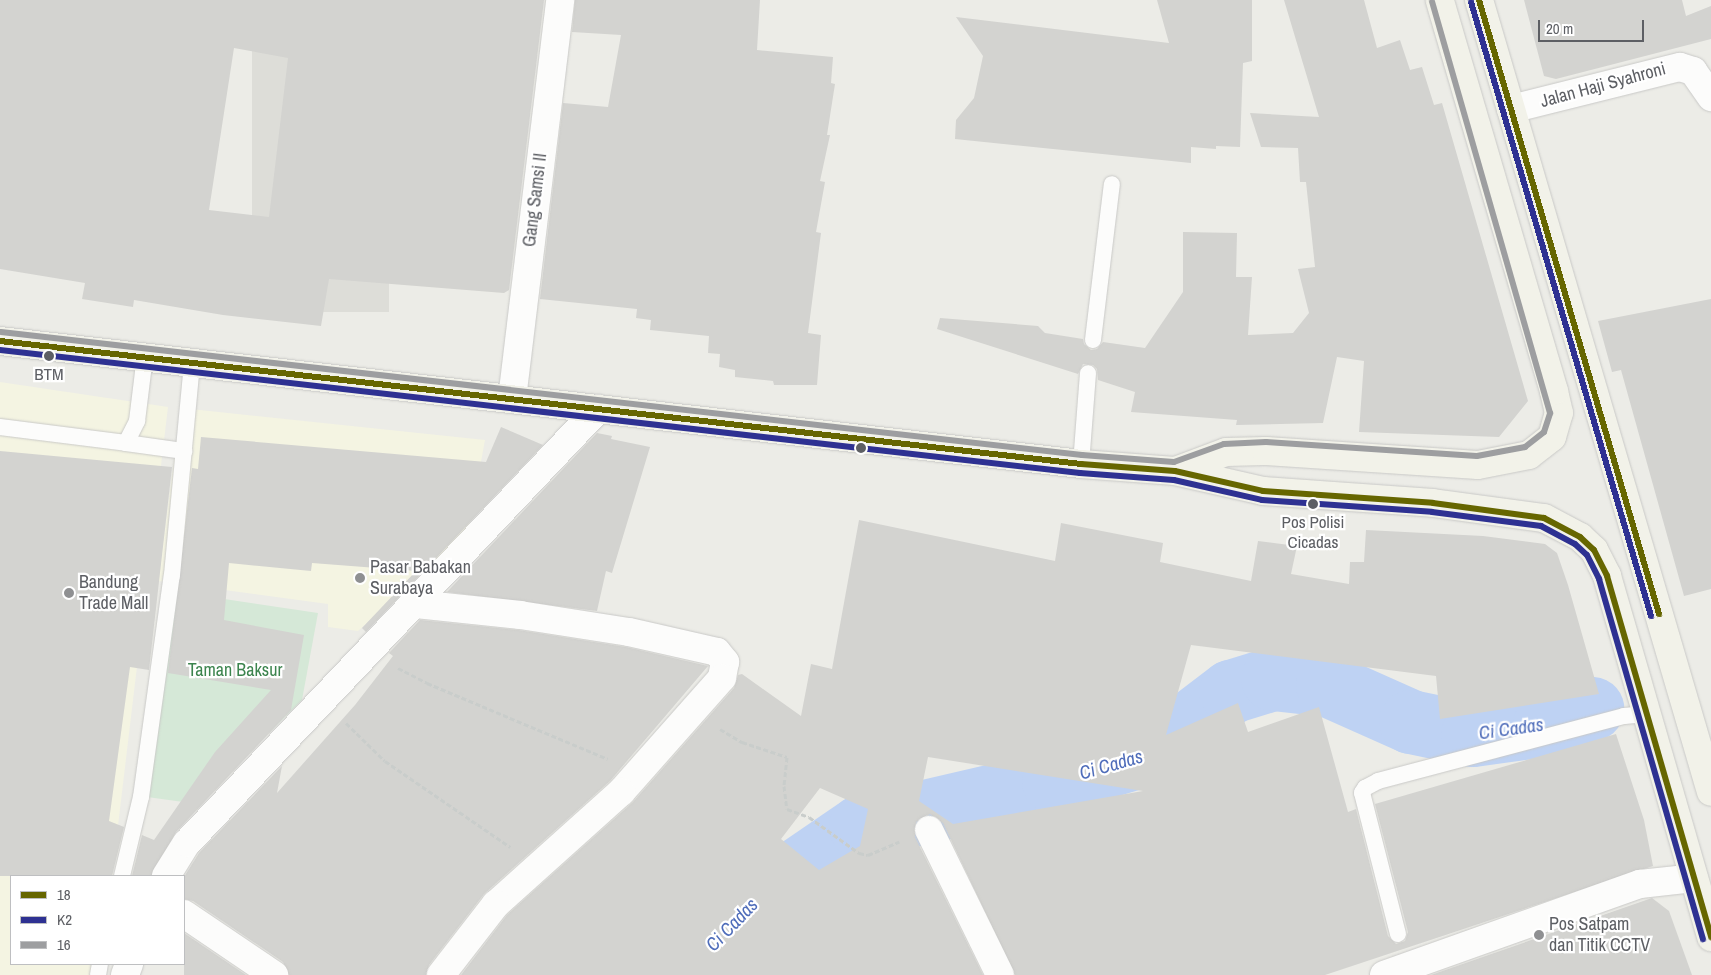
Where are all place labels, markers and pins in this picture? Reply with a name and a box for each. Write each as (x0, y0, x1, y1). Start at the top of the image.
marker: BTM (44, 351, 54, 361)
place label: BTM (34, 364, 64, 384)
unlabelled marker (856, 443, 866, 453)
marker: Pos Polisi Cicadas (1308, 499, 1318, 509)
place label: Pos Polisi Cicadas (1282, 512, 1344, 552)
place label: Pasar Babakan Surabaya (370, 557, 471, 600)
place label: Bandung Trade Mall (79, 572, 148, 614)
marker: Pasar Babakan Surabaya (354, 572, 366, 584)
marker: Bandung Trade Mall (63, 587, 75, 599)
place label: Pos Satpam dan Titik CCTV (1549, 914, 1650, 956)
marker: Pos Satpam dan Titik CCTV (1533, 929, 1545, 941)

